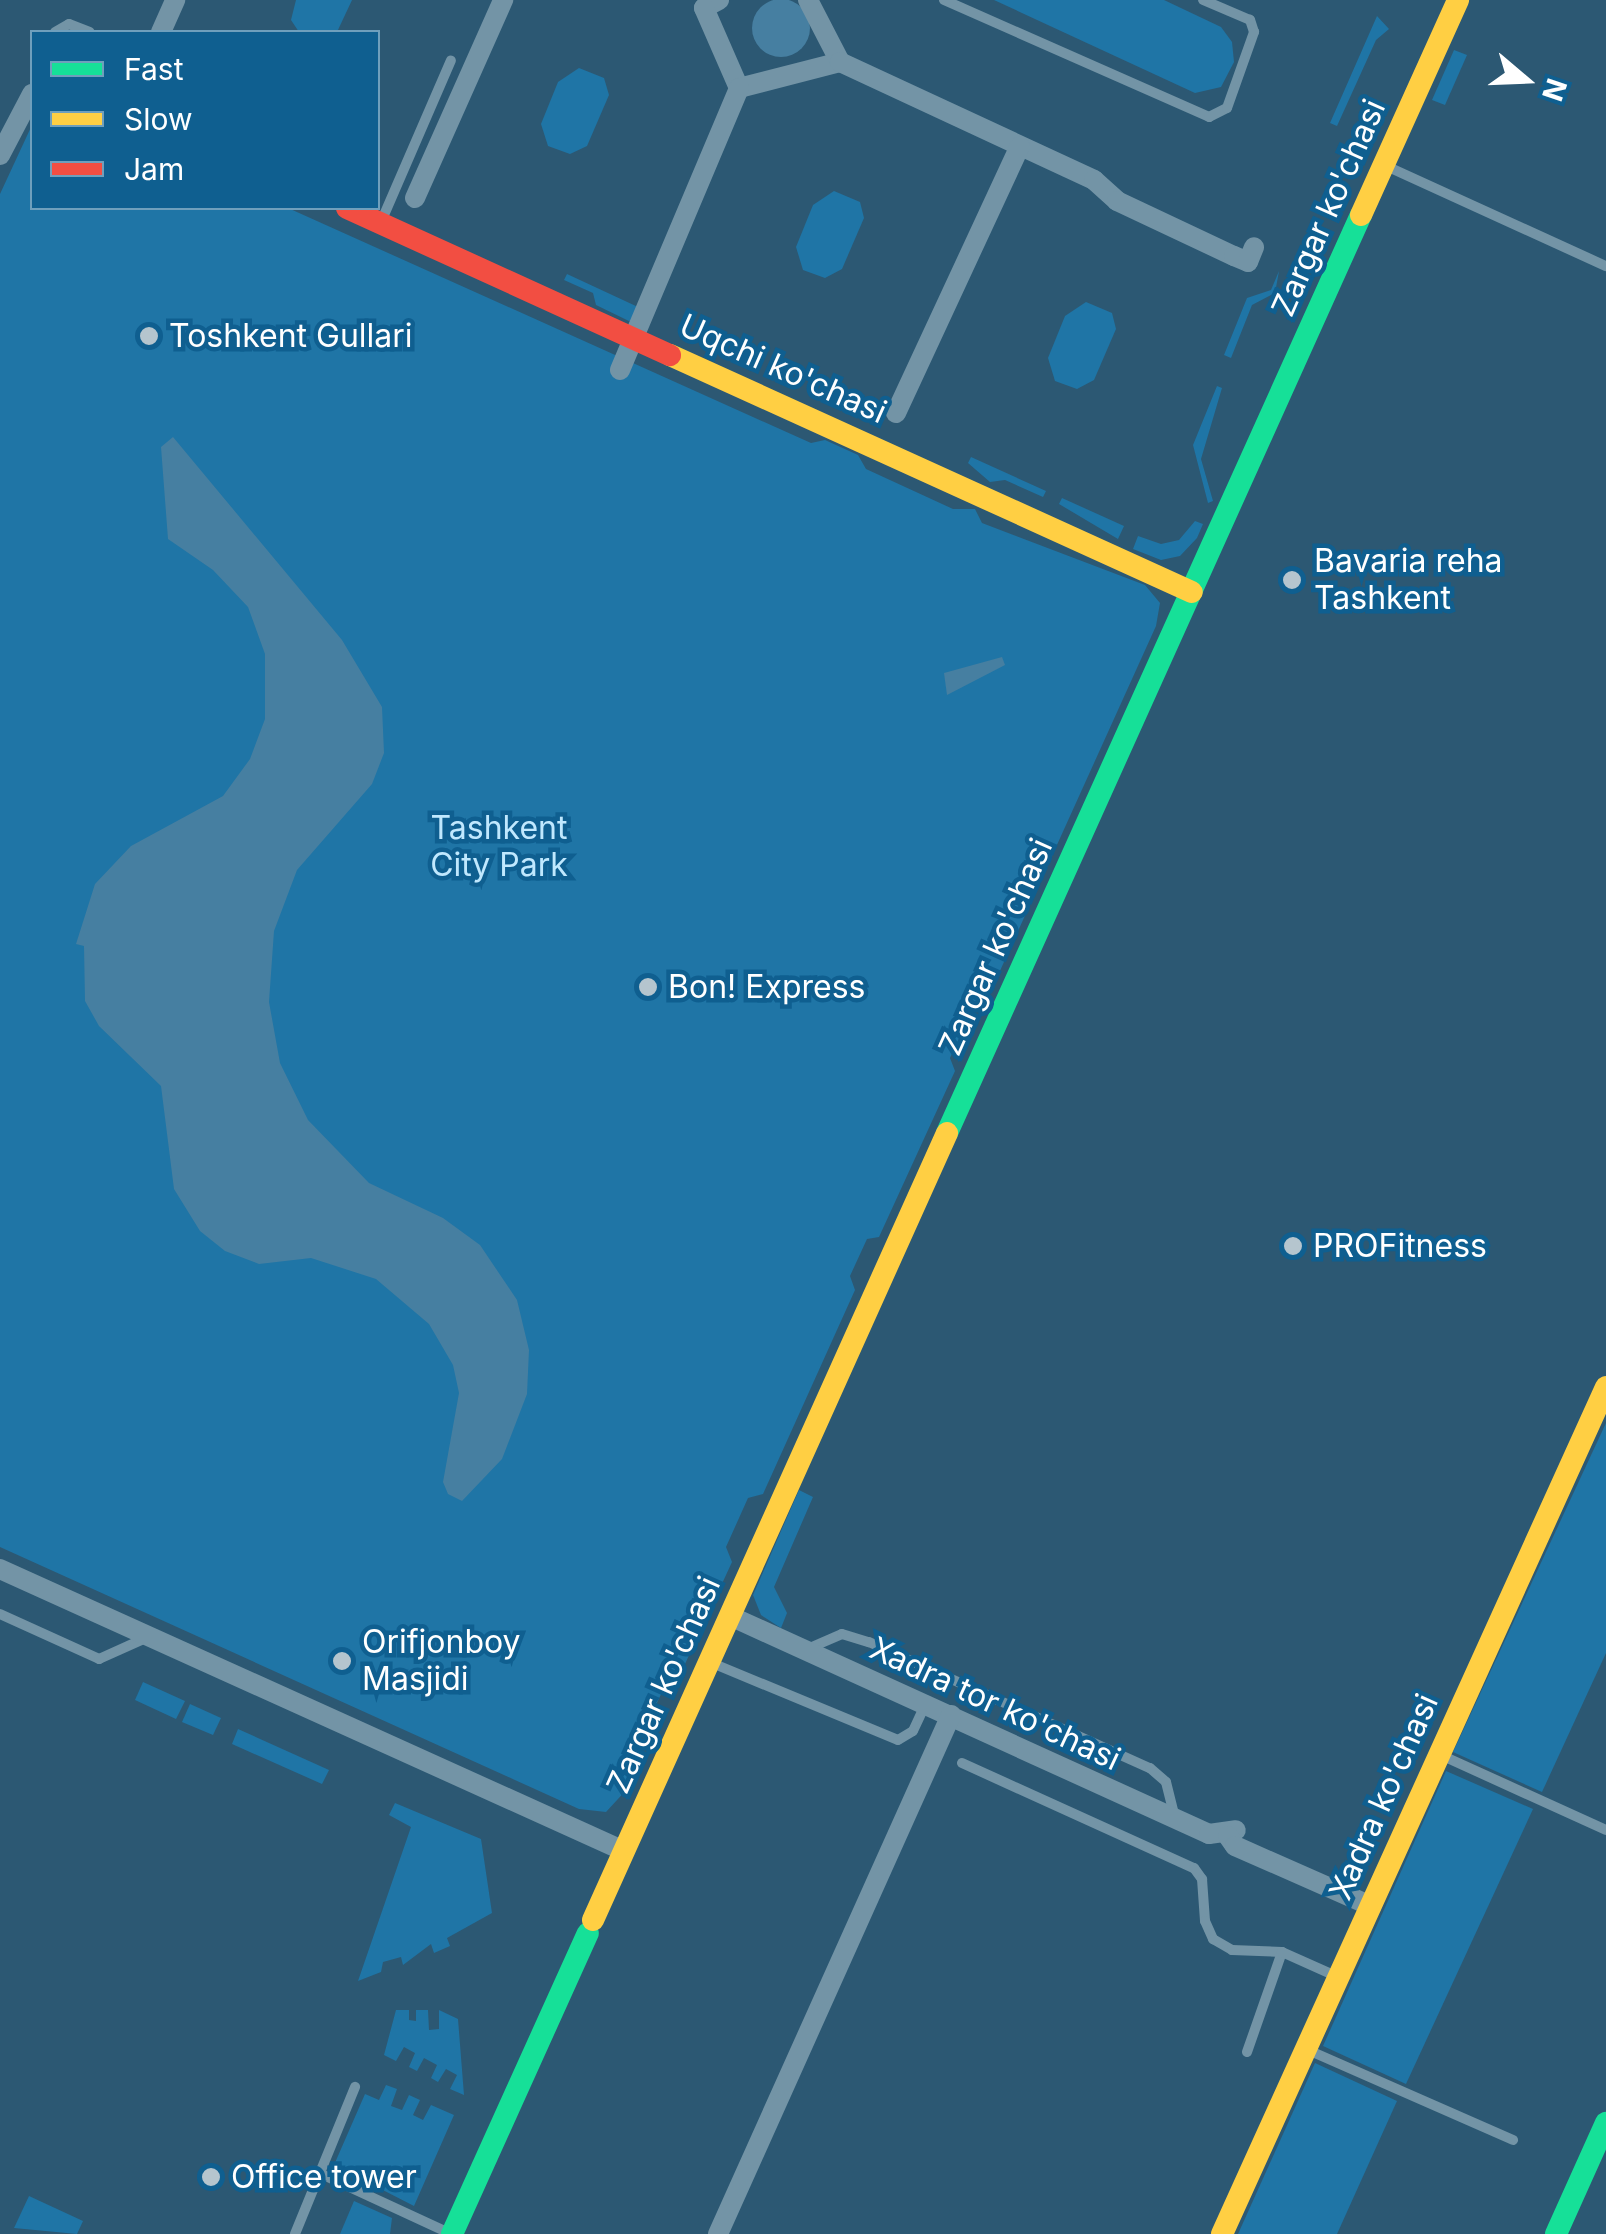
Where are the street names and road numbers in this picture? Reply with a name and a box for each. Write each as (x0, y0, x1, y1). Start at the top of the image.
street label: Zargar ko'chasi (1264, 94, 1394, 322)
street label: Uqchi ko'chasi (674, 306, 892, 432)
street label: Zargar ko'chasi (931, 833, 1061, 1061)
street label: Zargar ko'chasi (599, 1571, 729, 1799)
street label: Xadra tor ko'chasi (864, 1629, 1126, 1779)
street label: Xadra ko'chasi (1321, 1688, 1447, 1906)

